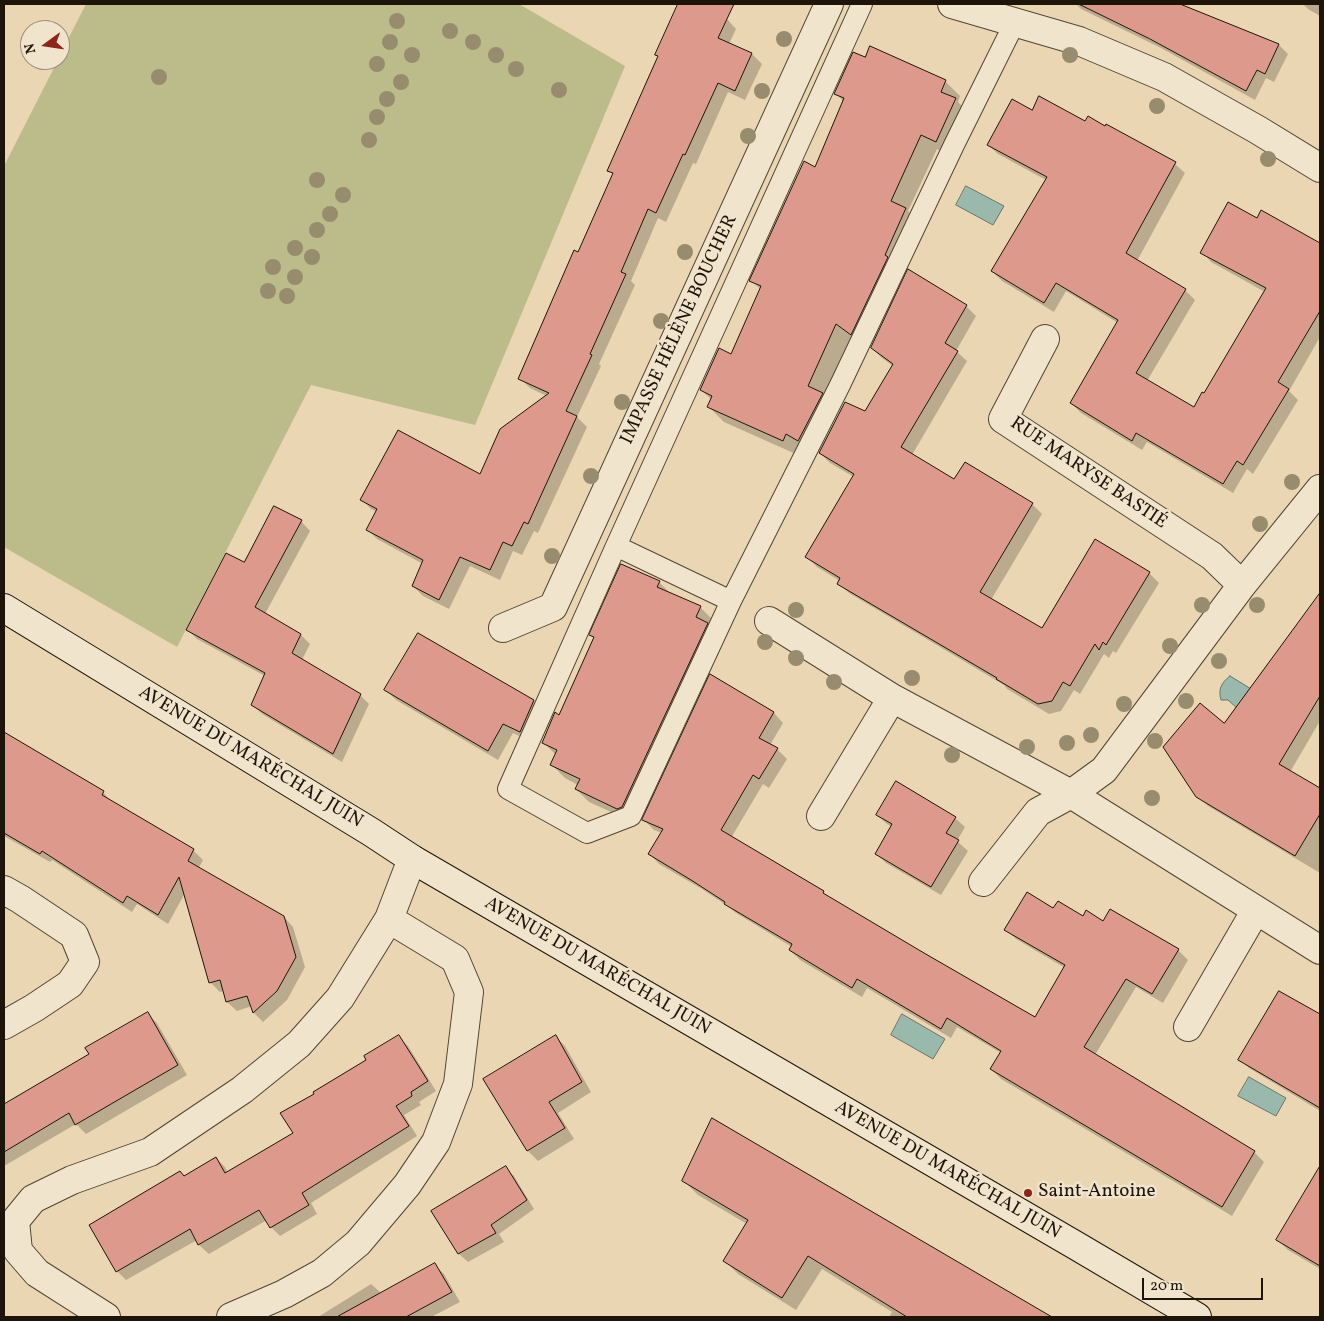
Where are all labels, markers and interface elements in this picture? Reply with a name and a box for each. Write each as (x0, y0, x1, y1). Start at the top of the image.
north arrow (20, 20, 70, 70)
text: N (20, 41, 41, 56)
street label: IMPASSE HÉLÈNE BOUCHER (617, 212, 743, 448)
street label: RUE MARYSE BASTIÉ (1005, 413, 1171, 535)
street label: AVENUE DU MARÉCHAL JUIN (134, 682, 366, 834)
street label: AVENUE DU MARÉCHAL JUIN (480, 893, 714, 1041)
street label: AVENUE DU MARÉCHAL JUIN (830, 1097, 1064, 1245)
place label: Saint-Antoine (1038, 1182, 1155, 1204)
marker: Saint-Antoine (1022, 1187, 1034, 1199)
scale bar (1144, 1268, 1265, 1300)
text: 20 m (1150, 1276, 1183, 1297)

